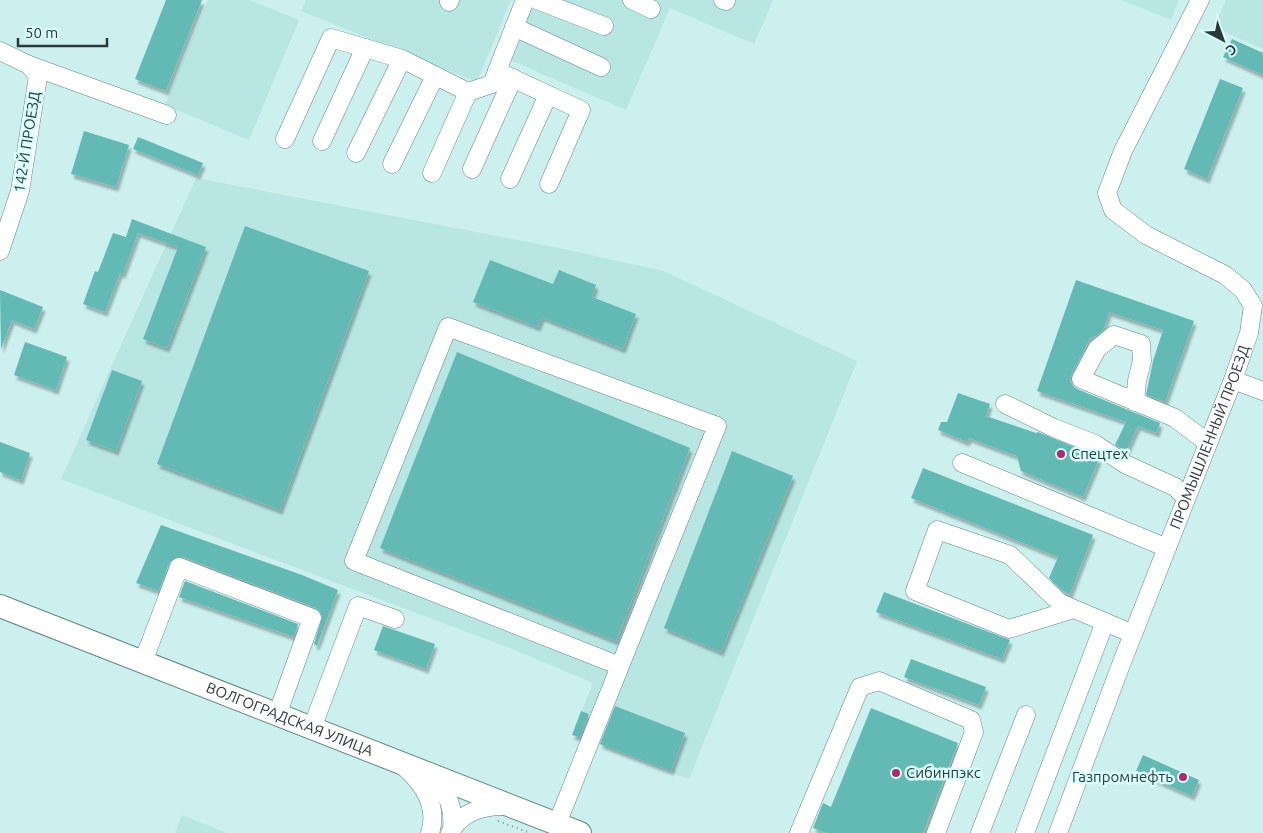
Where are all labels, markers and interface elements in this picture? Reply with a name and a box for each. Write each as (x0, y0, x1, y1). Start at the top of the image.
scale bar (18, 15, 106, 47)
north arrow (1198, 15, 1248, 65)
text: 50 m (25, 24, 58, 41)
text: С (1223, 41, 1240, 59)
street label: 142-Й ПРОЕЗД (10, 90, 43, 194)
street label: ПРОМЫШЛЕННЫЙ ПРОЕЗД (1166, 343, 1252, 531)
place label: Спецтех (1071, 445, 1129, 462)
marker: Спецтех (1055, 448, 1067, 460)
street label: ВОЛГОГРАДСКАЯ УЛИЦА (204, 679, 376, 759)
place label: Сибинпэкс (906, 764, 981, 781)
marker: Сибинпэкс (890, 767, 902, 779)
place label: Газпромнефть (1072, 768, 1173, 785)
marker: Газпромнефть (1177, 771, 1189, 783)

